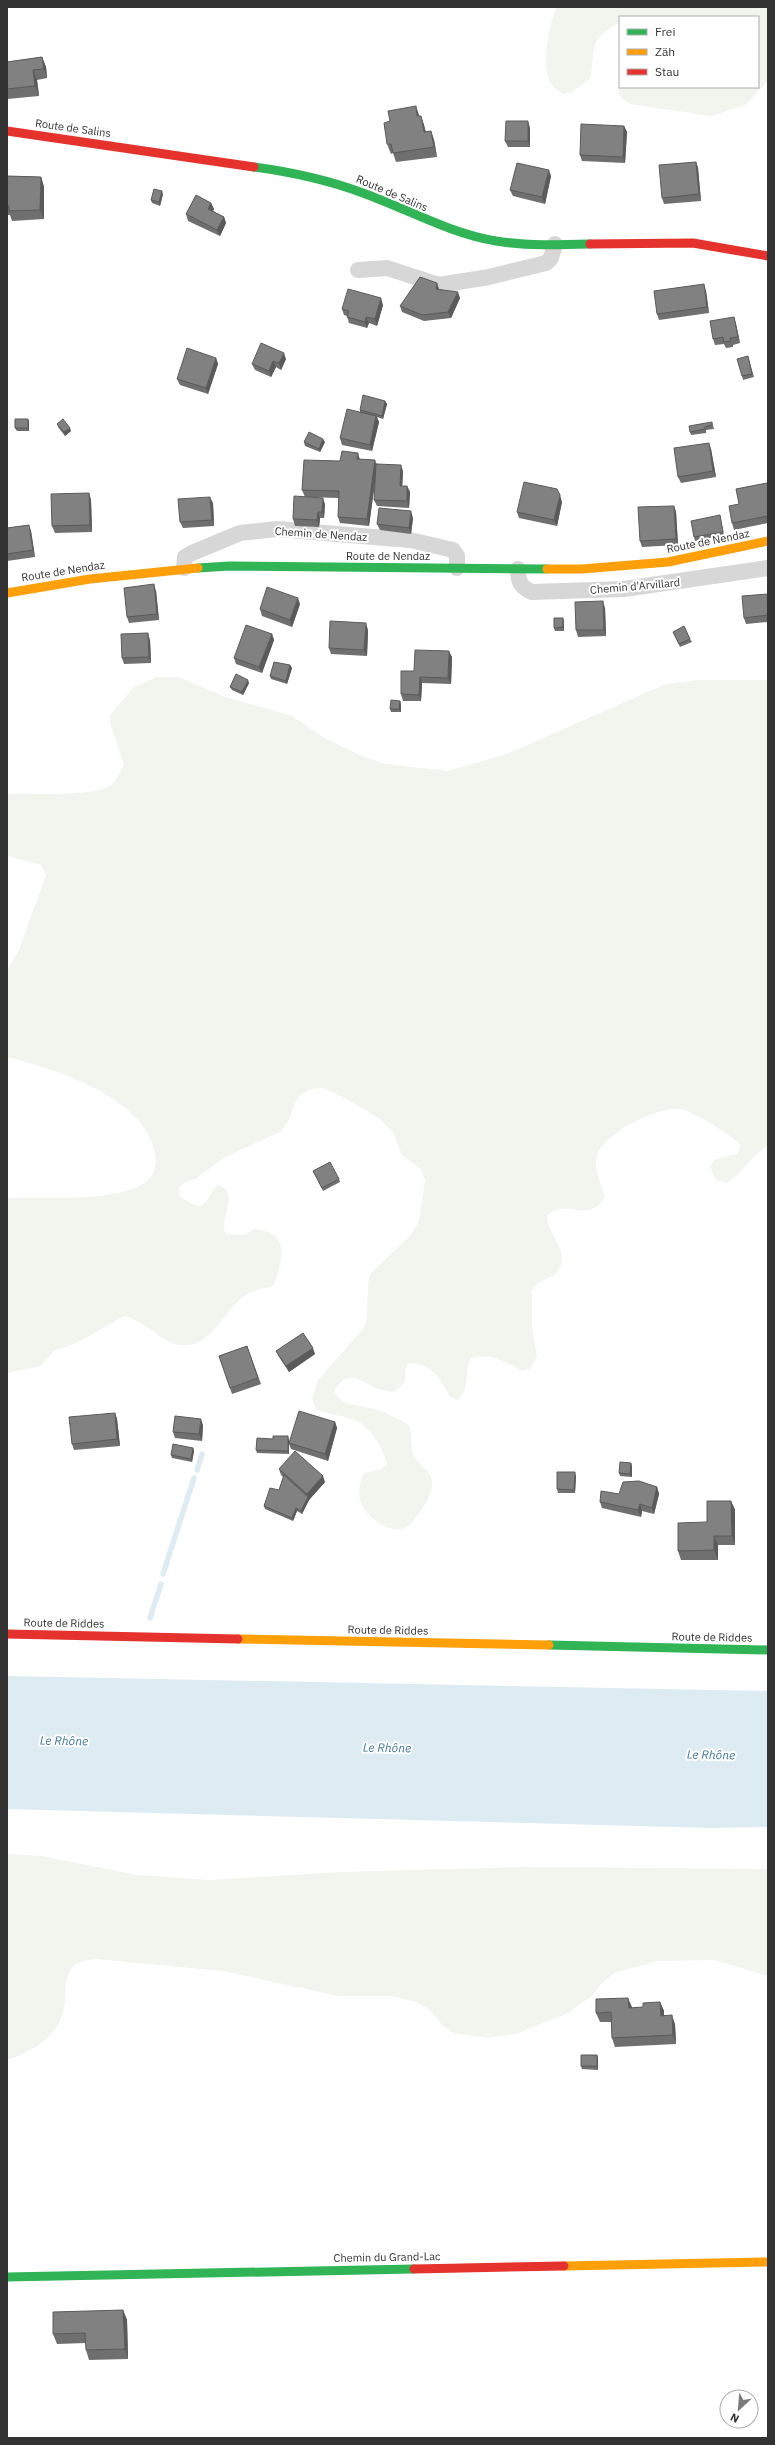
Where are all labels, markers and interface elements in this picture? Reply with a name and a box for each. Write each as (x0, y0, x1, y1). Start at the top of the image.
legend (619, 16, 759, 88)
text: Frei (655, 24, 675, 39)
text: Zäh (655, 44, 675, 59)
text: Stau (655, 64, 679, 79)
street label: Route de Salins (34, 116, 112, 140)
street label: Route de Salins (354, 172, 430, 214)
street label: Chemin de Nendaz (274, 524, 368, 544)
street label: Route de Nendaz (665, 526, 751, 556)
street label: Route de Nendaz (346, 549, 430, 563)
street label: Route de Nendaz (20, 558, 106, 584)
street label: Chemin d'Arvillard (589, 575, 681, 597)
street label: Route de Riddes (24, 1615, 104, 1631)
street label: Route de Riddes (348, 1622, 428, 1638)
street label: Route de Riddes (672, 1629, 752, 1645)
water label: Le Rhône (40, 1733, 88, 1748)
water label: Le Rhône (363, 1740, 411, 1755)
water label: Le Rhône (687, 1747, 735, 1762)
street label: Chemin du Grand-Lac (333, 2249, 441, 2265)
north arrow (719, 2389, 759, 2429)
text: N (728, 2410, 741, 2426)

